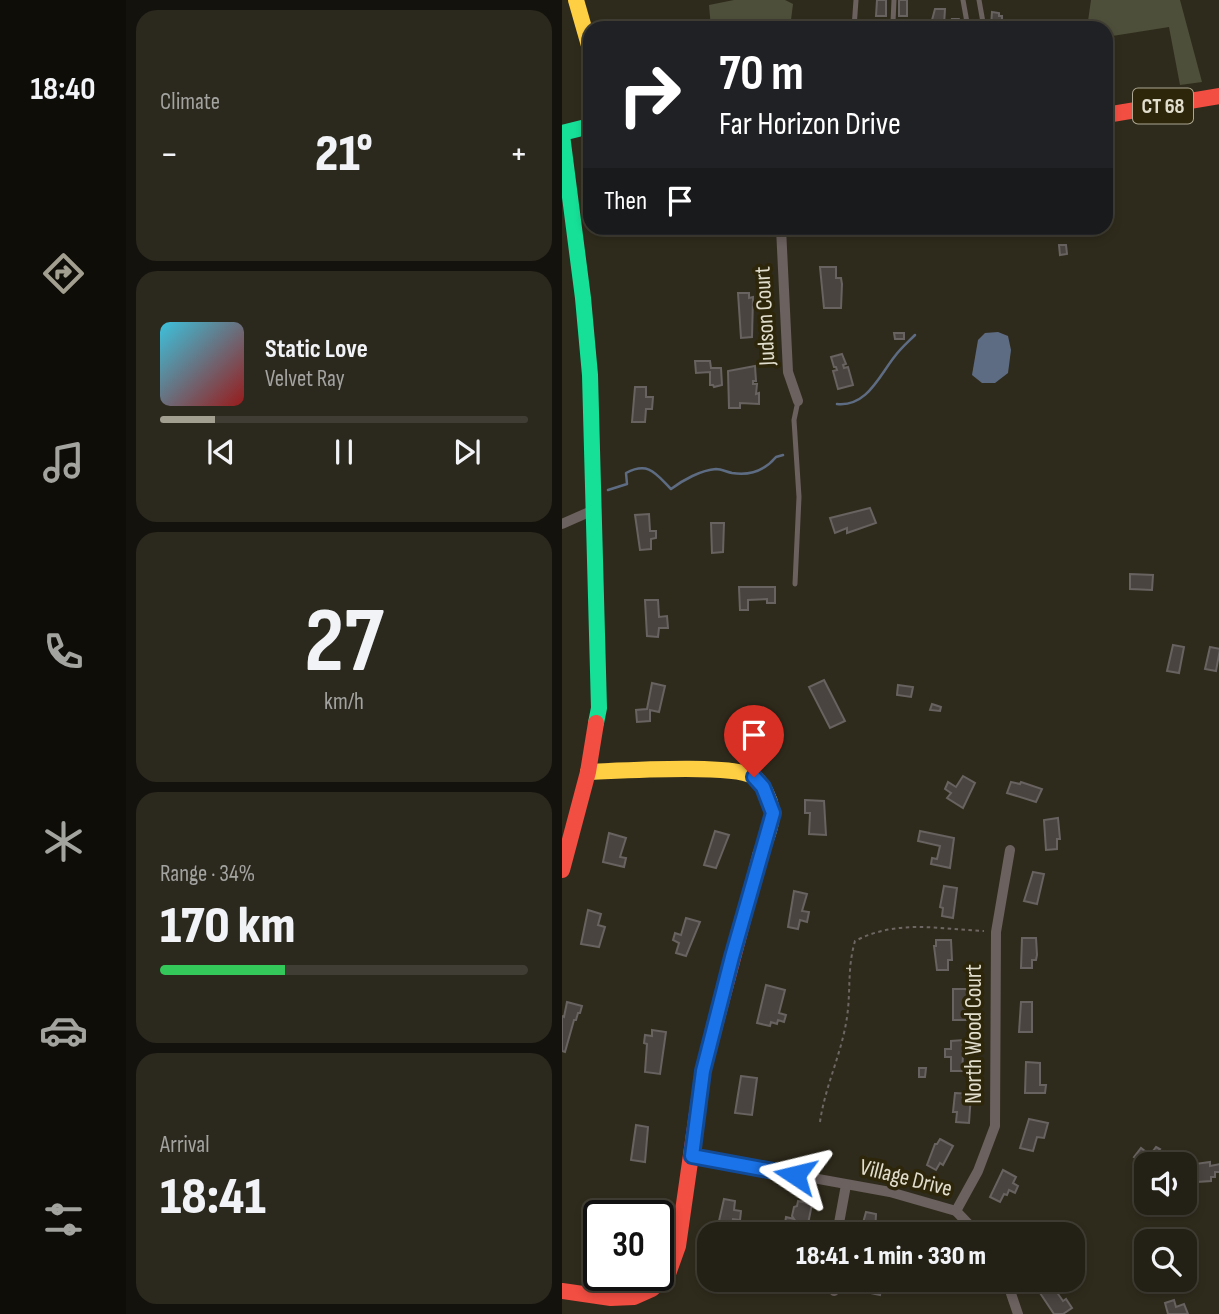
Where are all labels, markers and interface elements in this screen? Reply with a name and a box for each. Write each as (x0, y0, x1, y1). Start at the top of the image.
text: 70 m (719, 45, 804, 104)
icon: right (604, 49, 695, 140)
text: 18:40 (31, 70, 95, 109)
text: Climate (160, 88, 220, 116)
road number: CT 68 (1133, 88, 1193, 124)
text: Far Horizon Drive (719, 105, 901, 144)
text: 21° (315, 123, 373, 186)
text: − (160, 132, 179, 177)
text: + (509, 132, 528, 177)
icon: arrive (661, 182, 699, 220)
text: Then (604, 186, 647, 217)
icon: directions (39, 249, 88, 298)
street label: Judson Court (748, 266, 782, 367)
text: Static Love (265, 334, 368, 365)
text: Velvet Ray (265, 365, 345, 393)
icon: previous (202, 433, 240, 471)
icon: pause (325, 433, 363, 471)
icon: next (448, 433, 486, 471)
icon: music (39, 438, 88, 487)
text: 27 (304, 588, 384, 697)
icon: phone (39, 627, 88, 676)
text: km/h (324, 688, 364, 716)
pin (724, 705, 784, 777)
icon: arrive (735, 716, 773, 754)
icon: climate (39, 817, 88, 866)
text: Range · 34% (160, 860, 255, 888)
text: 170 km (160, 895, 296, 958)
street label: North Wood Court (960, 964, 988, 1104)
icon: car (39, 1006, 88, 1055)
text: Arrival (160, 1131, 209, 1159)
position arrow (758, 1138, 832, 1212)
map controls (1134, 1152, 1197, 1292)
button: sound (1134, 1152, 1197, 1215)
street label: Village Drive (857, 1153, 955, 1203)
text: 18:41 (160, 1166, 266, 1229)
icon: filters (39, 1195, 88, 1244)
speed limit sign: 30 (583, 1200, 674, 1291)
button: search (1134, 1229, 1197, 1292)
text: 18:41 · 1 min · 330 m (796, 1241, 986, 1272)

